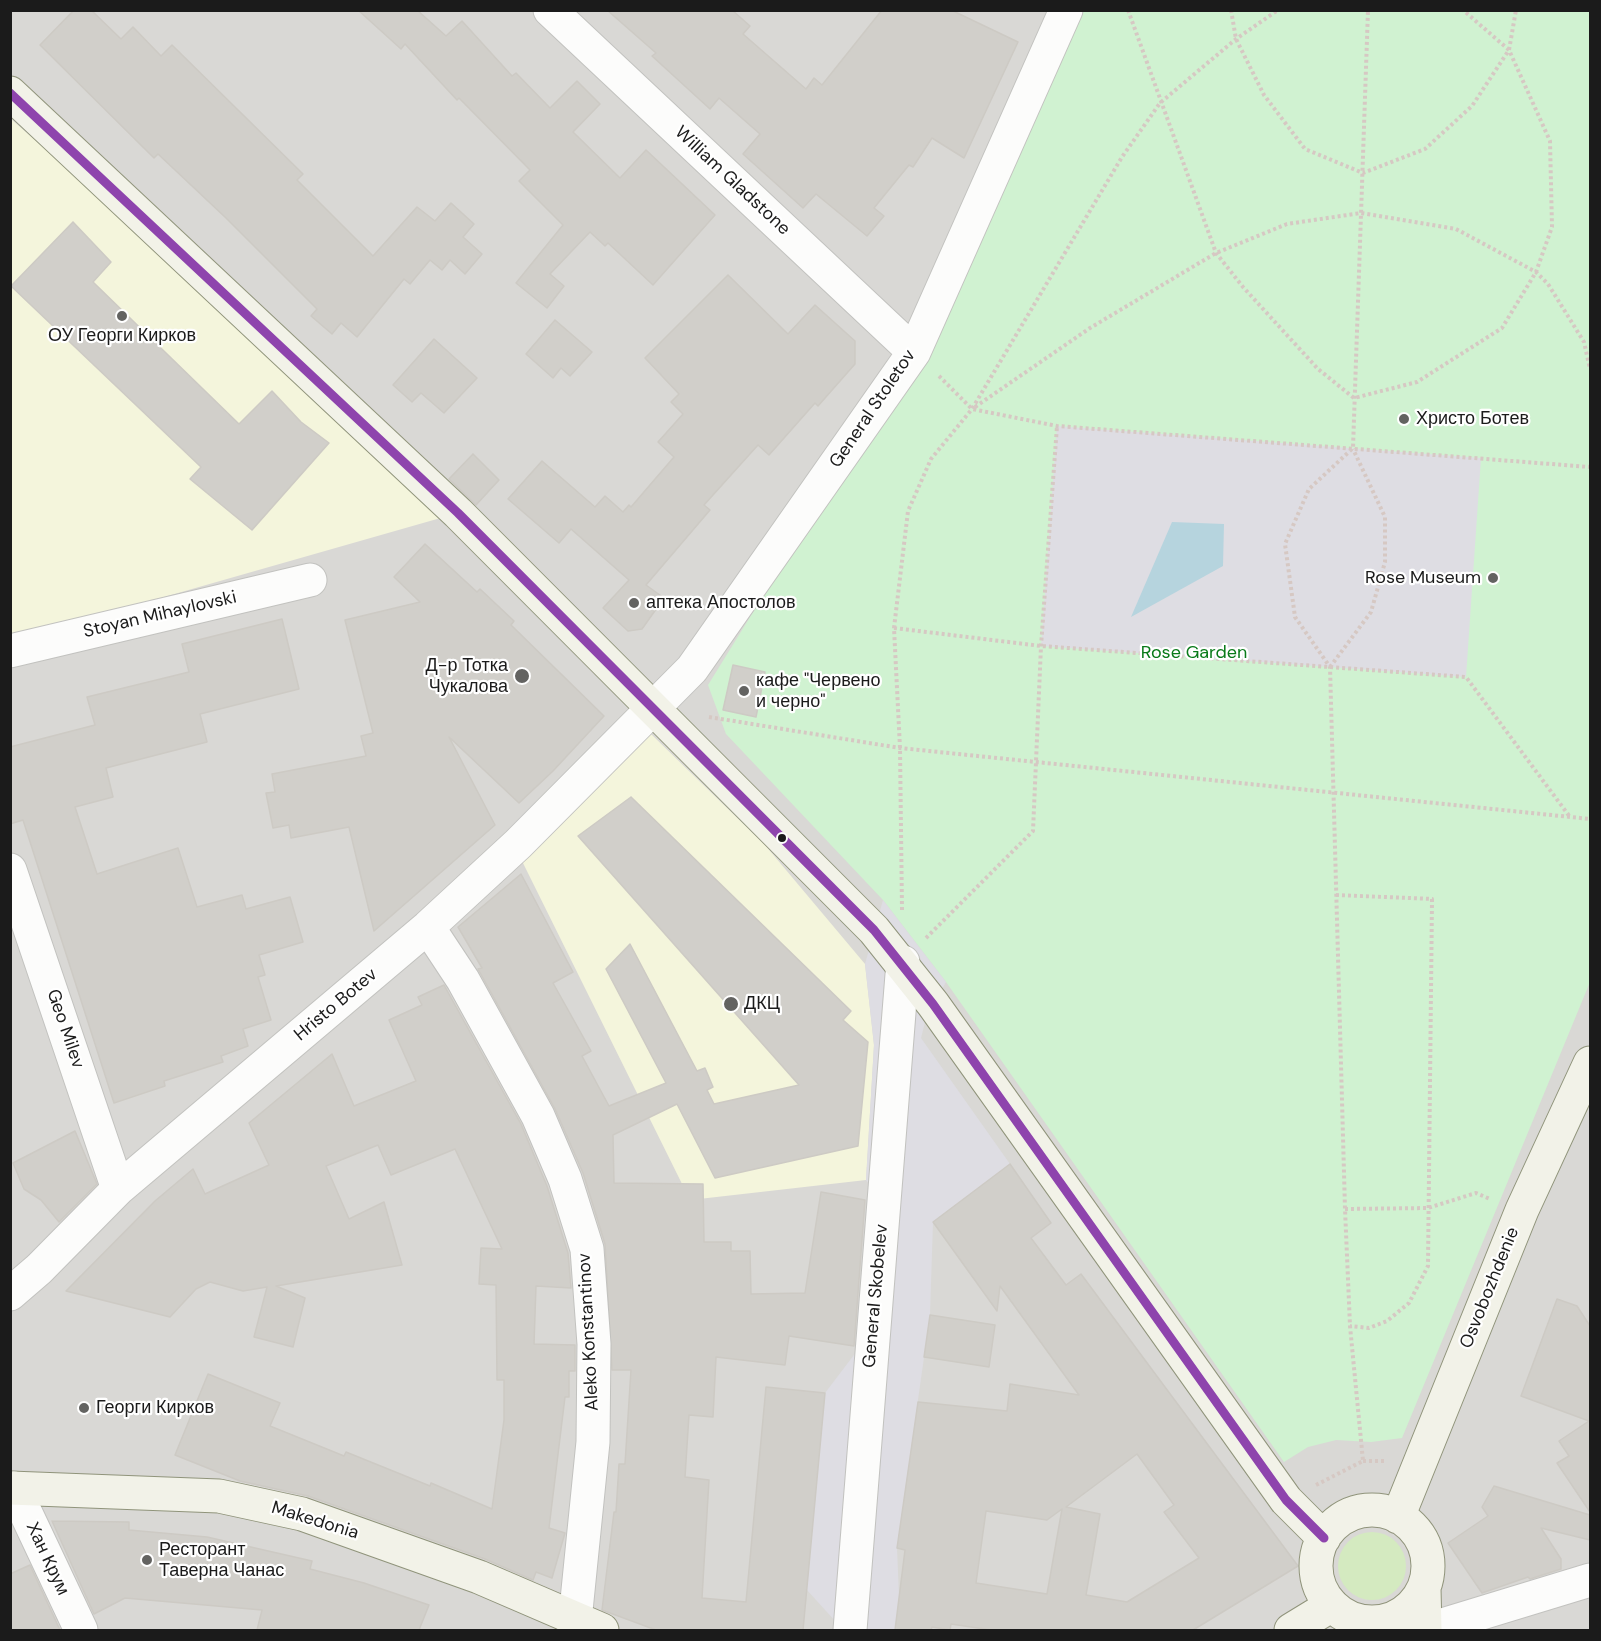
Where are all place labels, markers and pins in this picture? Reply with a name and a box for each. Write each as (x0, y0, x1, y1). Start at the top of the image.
marker: ОУ Георги Кирков (115, 309, 129, 323)
place label: ОУ Георги Кирков (48, 325, 196, 347)
place label: Христо Ботев (1416, 408, 1529, 430)
marker: Христо Ботев (1397, 412, 1411, 426)
place label: Rose Museum (1365, 567, 1481, 589)
marker: Rose Museum (1486, 571, 1500, 585)
place label: аптека Апостолов (646, 592, 796, 614)
marker: аптека Апостолов (627, 596, 641, 610)
place label: Д-р Тотка Чукалова (426, 655, 508, 698)
marker: Д-р Тотка Чукалова (513, 667, 531, 685)
place label: кафе "Червено и черно" (756, 670, 880, 712)
marker: кафе "Червено и черно" (737, 684, 751, 698)
unlabelled marker (776, 832, 788, 844)
place label: ДКЦ (744, 993, 780, 1015)
marker: ДКЦ (722, 995, 740, 1013)
place label: Георги Кирков (96, 1397, 214, 1419)
marker: Георги Кирков (77, 1401, 91, 1415)
place label: Ресторант Таверна Чанас (159, 1539, 284, 1582)
marker: Ресторант Таверна Чанас (140, 1553, 154, 1567)

